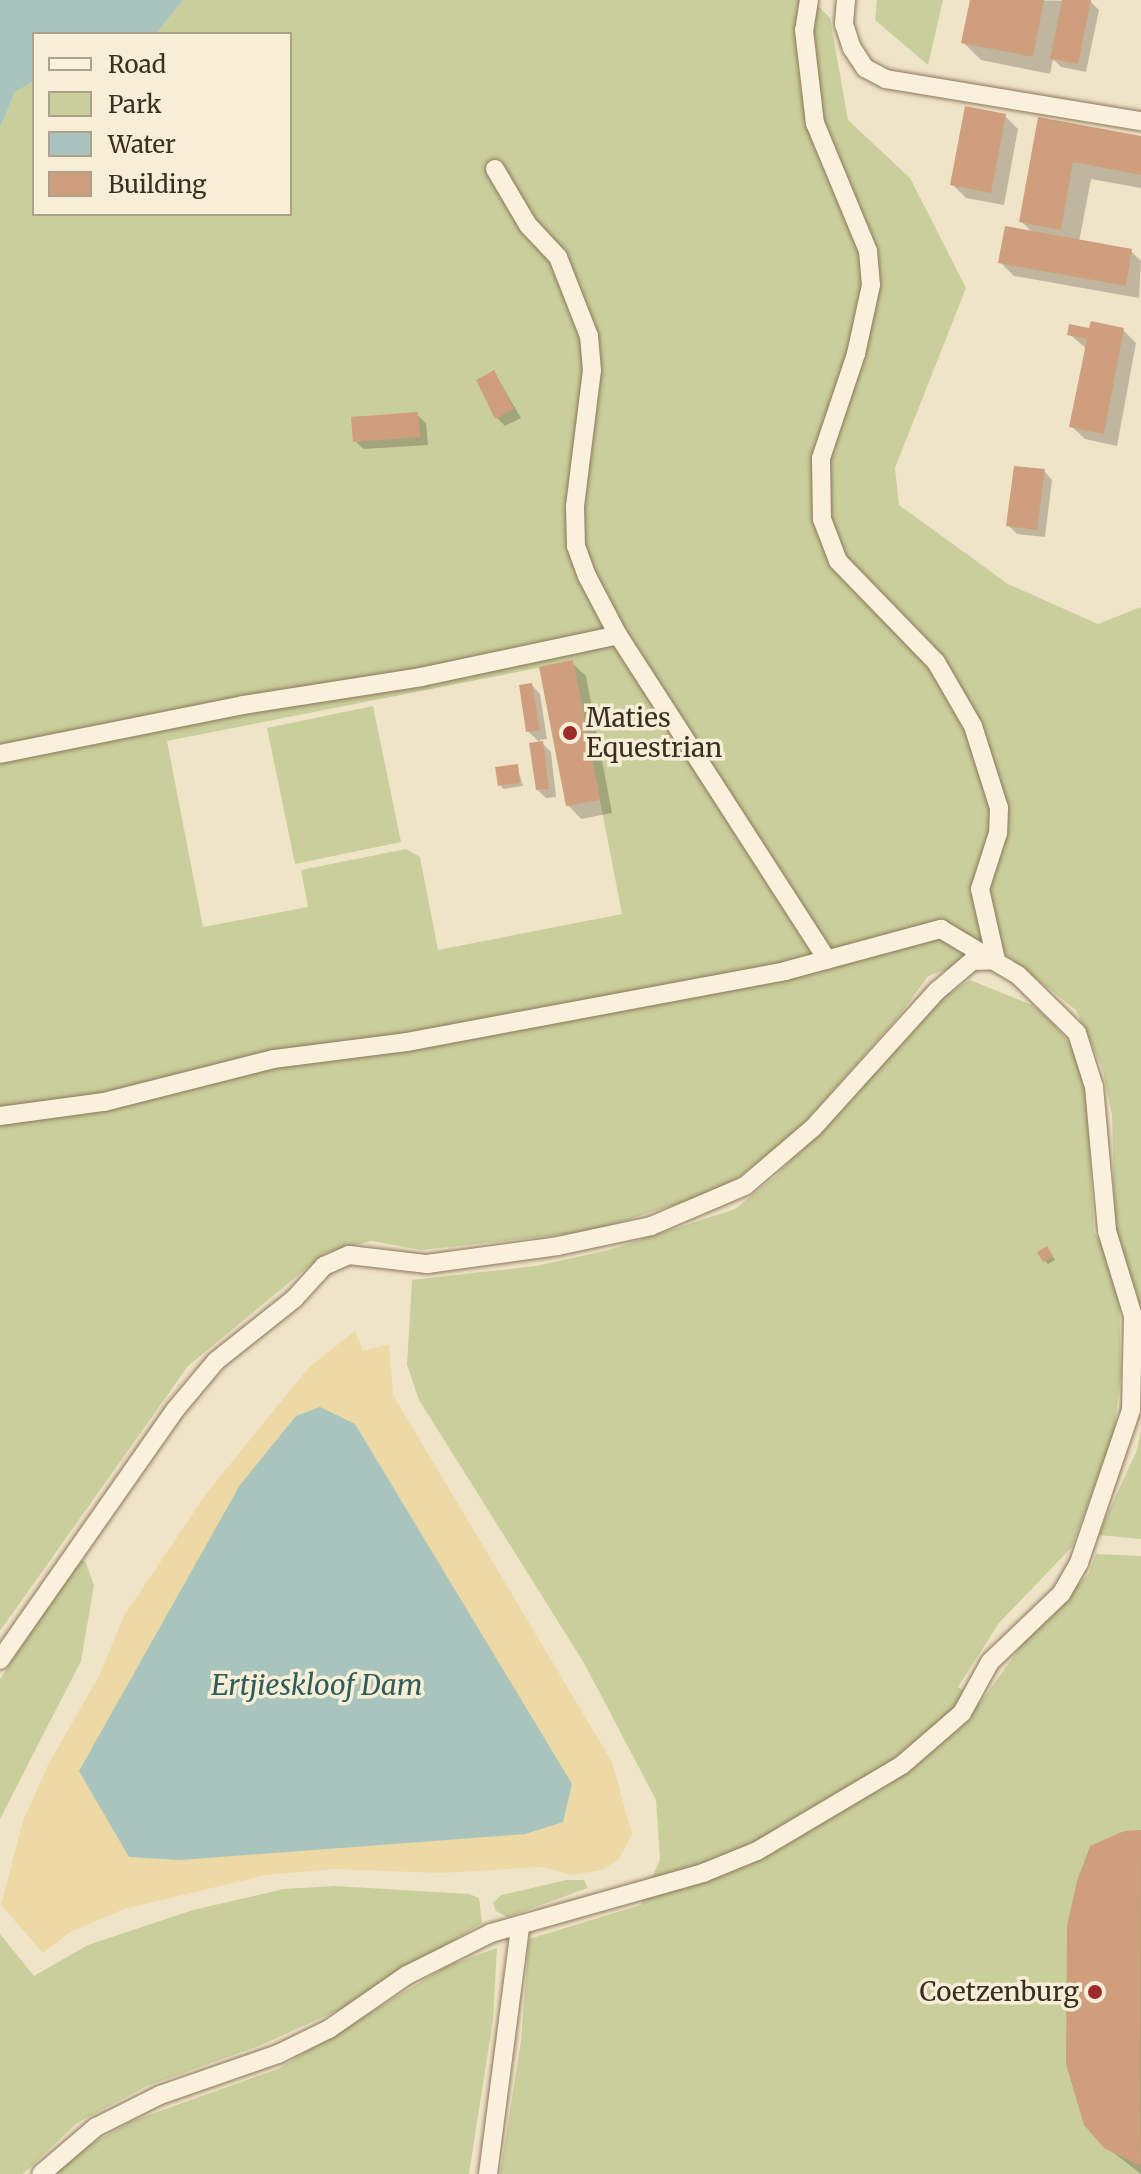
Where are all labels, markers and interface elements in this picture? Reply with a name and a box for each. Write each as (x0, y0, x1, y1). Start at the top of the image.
legend (32, 32, 292, 216)
text: Road (108, 49, 166, 80)
text: Park (108, 89, 161, 120)
text: Water (108, 129, 176, 160)
text: Building (108, 169, 207, 200)
place label: Maties Equestrian (586, 702, 722, 764)
marker: Maties Equestrian (561, 724, 579, 742)
water label: Ertjieskloof Dam (211, 1668, 423, 1702)
place label: Coetzenburg (919, 1976, 1079, 2008)
marker: Coetzenburg (1086, 1983, 1104, 2001)

